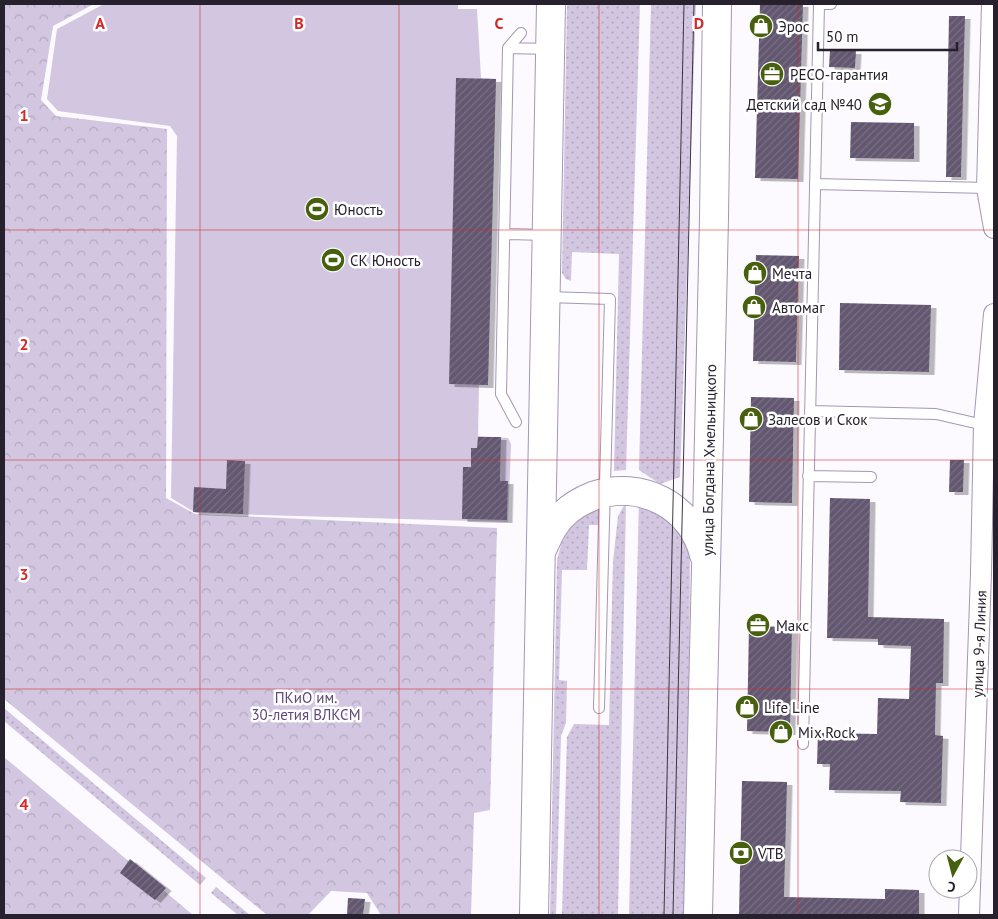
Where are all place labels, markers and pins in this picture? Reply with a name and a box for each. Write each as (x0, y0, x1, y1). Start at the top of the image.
shop icon: Эрос (748, 13, 774, 39)
place label: Эрос (778, 17, 810, 36)
office icon: РЕСО-гарантия (759, 61, 785, 87)
place label: РЕСО-гарантия (790, 65, 888, 84)
school or university icon: Детский сад №40 (867, 91, 893, 117)
place label: Детский сад №40 (747, 95, 862, 114)
sports icon: Юность (304, 196, 330, 222)
place label: Юность (334, 200, 383, 219)
sports icon: СК Юность (320, 247, 346, 273)
place label: СК Юность (350, 251, 421, 270)
shop icon: Мечта (742, 260, 768, 286)
place label: Мечта (772, 264, 812, 283)
shop icon: Автомаг (741, 294, 767, 320)
place label: Автомаг (772, 298, 825, 317)
shop icon: Залесов и Скок (738, 406, 764, 432)
place label: Залесов и Скок (768, 410, 868, 429)
office icon: Макс (745, 612, 771, 638)
place label: Макс (776, 616, 809, 635)
shop icon: Life Line (734, 694, 760, 720)
place label: Life Line (764, 698, 820, 717)
shop icon: Mix Rock (768, 719, 794, 745)
place label: Mix Rock (798, 723, 856, 742)
bank icon: VTB (728, 840, 754, 866)
place label: VTB (757, 844, 784, 863)

